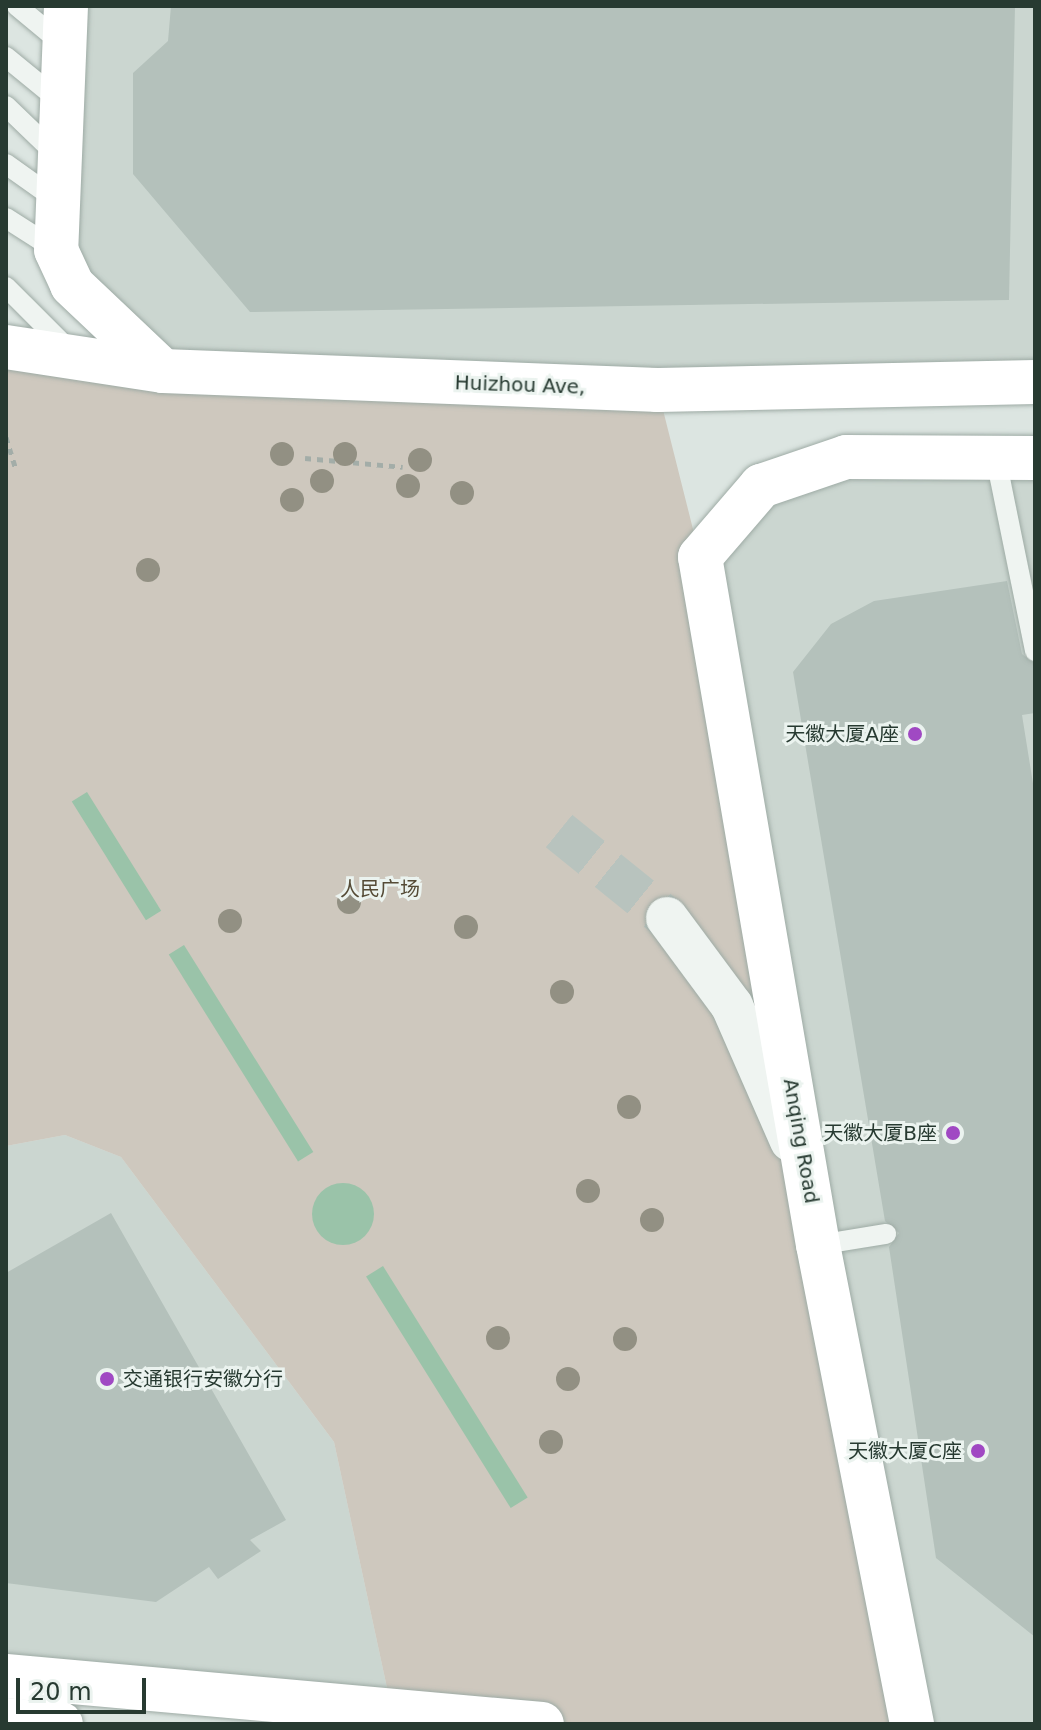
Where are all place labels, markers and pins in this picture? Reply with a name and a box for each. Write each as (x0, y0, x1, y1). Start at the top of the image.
place label: 天徽大厦A座 (785, 722, 899, 746)
marker: 天徽大厦A座 (906, 725, 924, 743)
place label: 天徽大厦B座 (823, 1121, 937, 1145)
marker: 天徽大厦B座 (944, 1124, 962, 1142)
place label: 交通银行安徽分行 (123, 1367, 283, 1391)
marker: 交通银行安徽分行 (98, 1370, 116, 1388)
place label: 天徽大厦C座 (848, 1439, 962, 1463)
marker: 天徽大厦C座 (969, 1442, 987, 1460)

